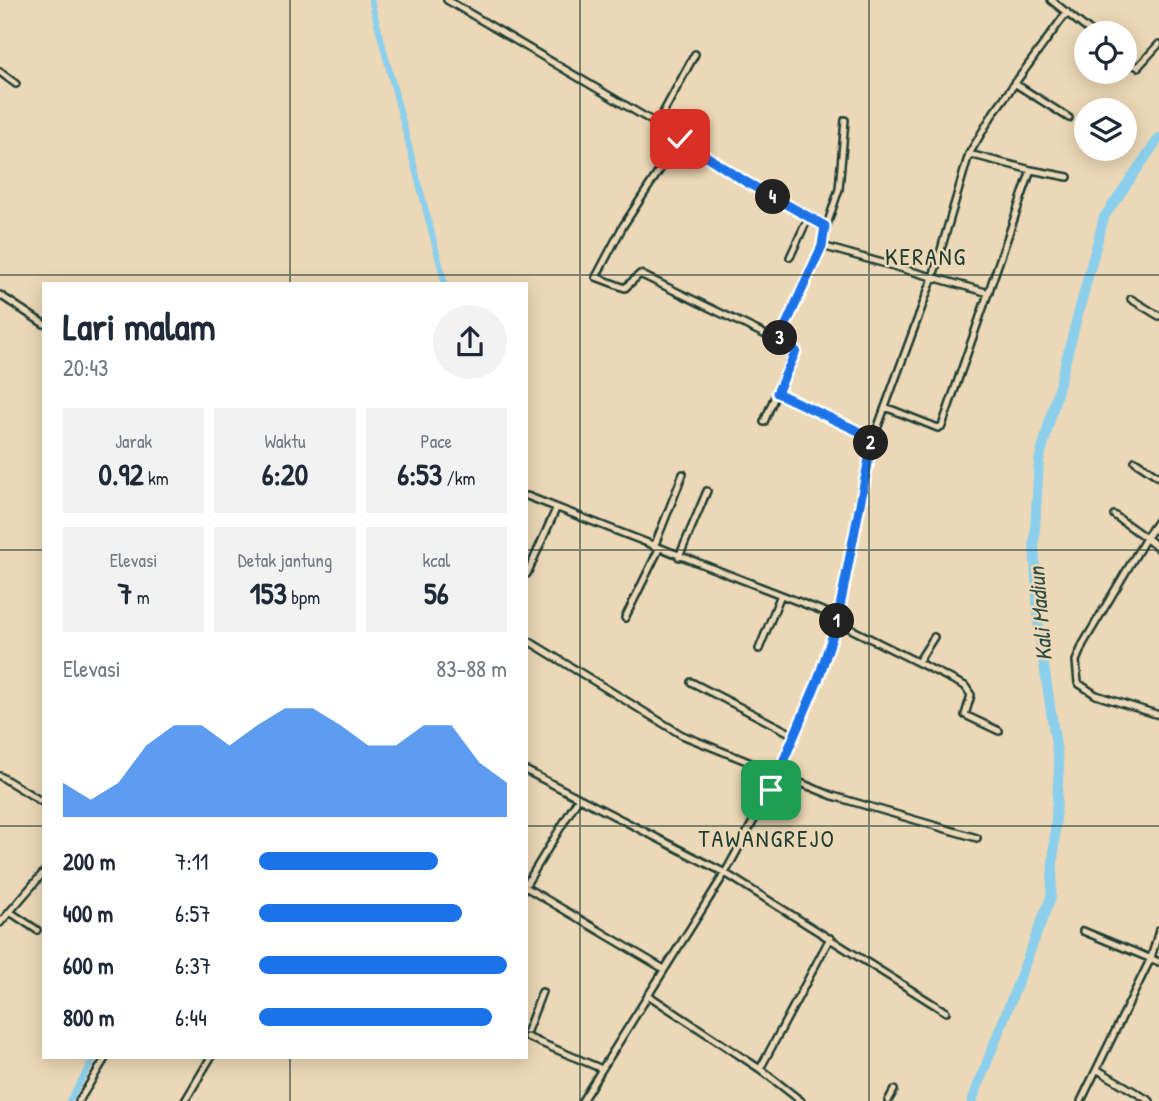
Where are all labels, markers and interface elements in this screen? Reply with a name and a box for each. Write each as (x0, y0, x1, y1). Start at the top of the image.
map controls (1074, 21, 1137, 161)
button: locate (1074, 21, 1137, 84)
button: layers (1074, 98, 1137, 161)
pin (650, 109, 710, 169)
icon: check (661, 120, 699, 158)
pin: 4 (756, 180, 790, 214)
text: 4 (769, 183, 776, 209)
district label: KERANG (885, 240, 967, 272)
text: Lari malam (63, 300, 216, 352)
button: share (433, 305, 507, 379)
pin: 3 (762, 320, 798, 356)
text: 3 (775, 324, 784, 350)
text: 20:43 (63, 352, 108, 383)
pin: 2 (854, 426, 888, 460)
text: Jarak (115, 428, 152, 454)
text: Waktu (264, 428, 306, 454)
text: Pace (421, 428, 452, 454)
text: 2 (866, 429, 875, 455)
text: 0.92 (99, 454, 144, 494)
text: 6:20 (262, 454, 308, 494)
text: 6:53 (397, 454, 442, 494)
text: km (144, 465, 169, 491)
text: /km (442, 465, 475, 491)
text: Elevasi (110, 547, 157, 573)
text: Detak jantung (238, 547, 332, 573)
text: kcal (422, 547, 450, 573)
water label: Kali Madiun (1020, 564, 1059, 662)
text: 7 (118, 573, 132, 613)
text: 153 (250, 573, 287, 613)
text: 56 (424, 573, 449, 613)
text: m (132, 584, 150, 610)
text: bpm (287, 584, 320, 610)
pin: 1 (820, 604, 854, 638)
text: 1 (833, 607, 840, 633)
text: Elevasi (63, 653, 121, 684)
text: 83–88 m (436, 653, 507, 684)
pin (741, 760, 801, 820)
icon: arrive (752, 771, 790, 809)
district label: TAWANGREJO (698, 822, 836, 854)
text: 200 m (63, 846, 115, 877)
text: 7:11 (175, 846, 208, 877)
text: 400 m (63, 898, 113, 929)
text: 6:57 (175, 898, 211, 929)
text: 600 m (63, 950, 114, 981)
text: 6:37 (175, 950, 211, 981)
text: 800 m (63, 1002, 115, 1033)
text: 6:44 (175, 1002, 207, 1033)

